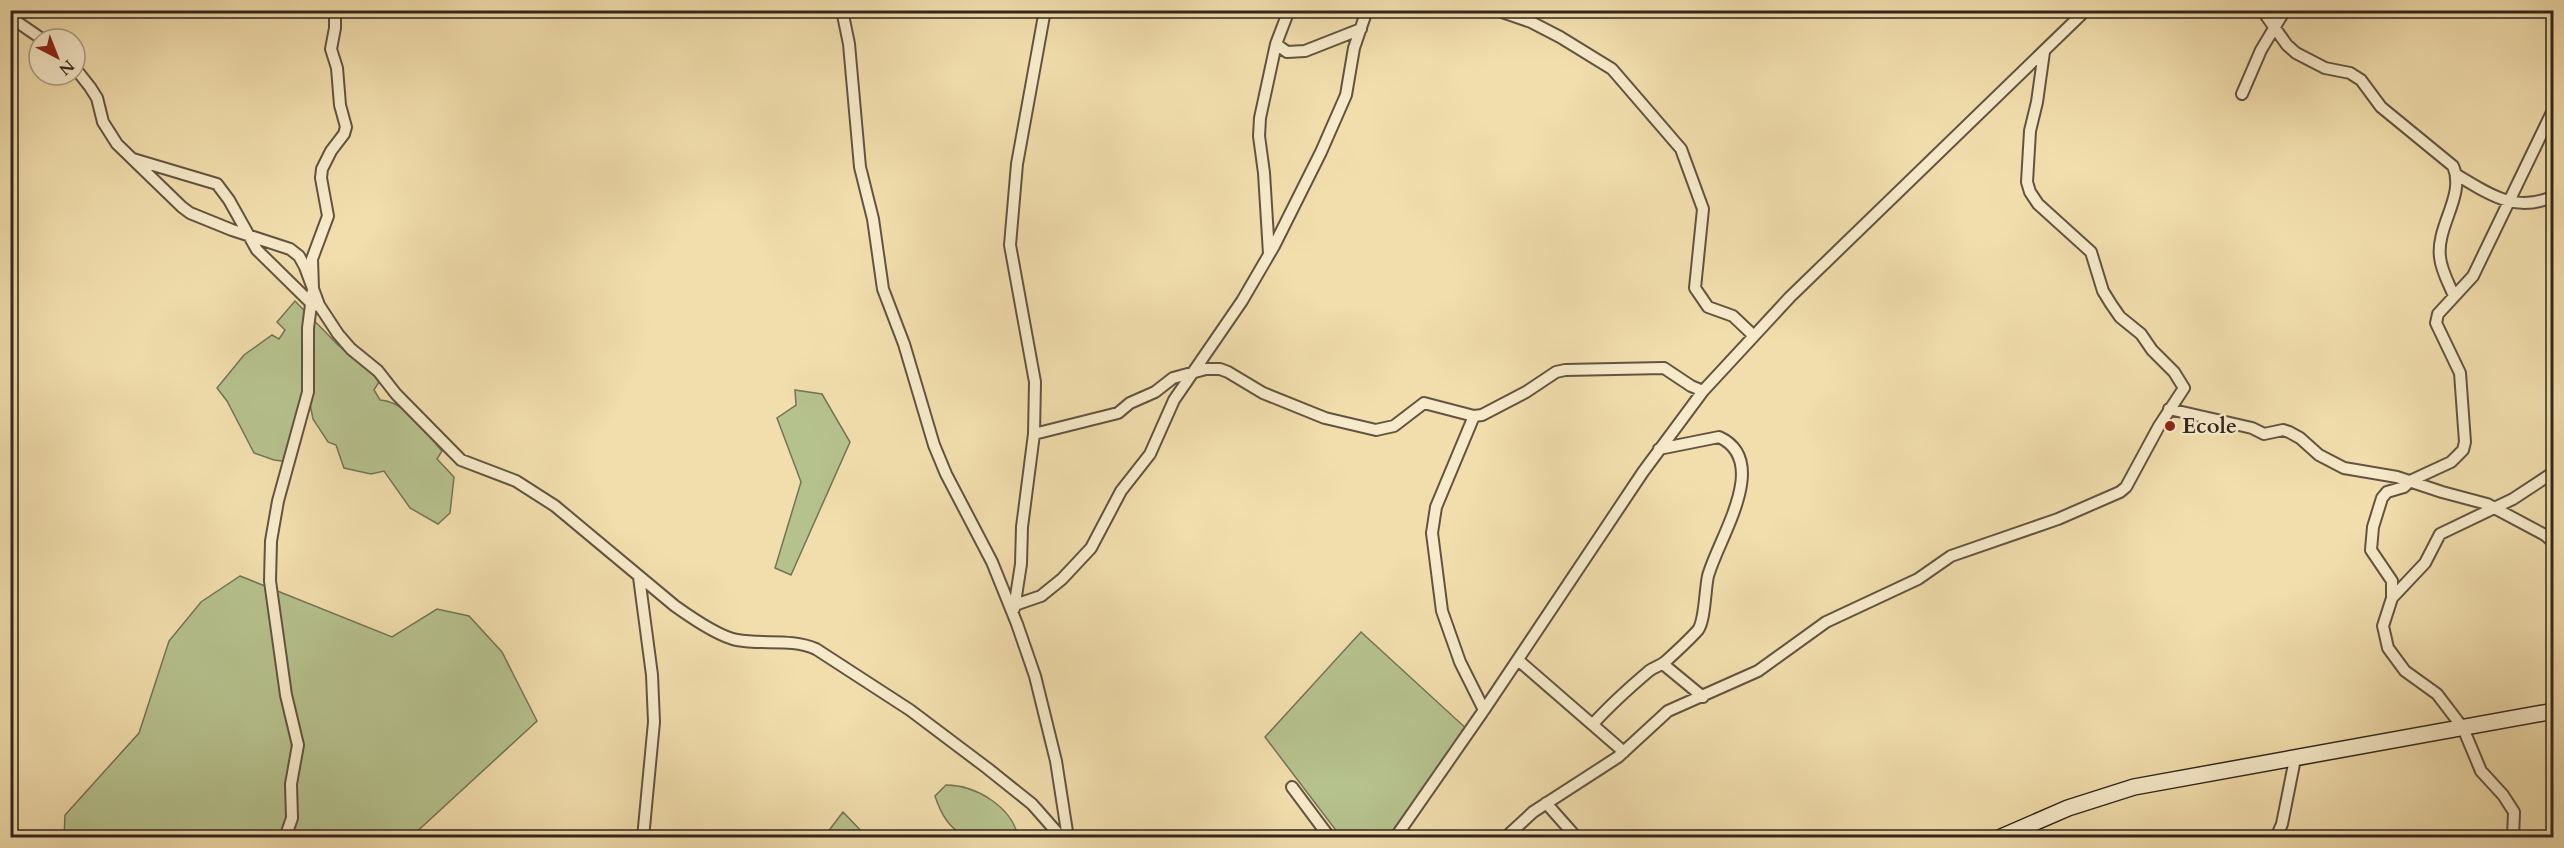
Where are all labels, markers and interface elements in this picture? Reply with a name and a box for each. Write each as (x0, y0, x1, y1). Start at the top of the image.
north arrow (27, 27, 87, 87)
text: N (54, 55, 79, 80)
place label: Ecole (2182, 411, 2237, 441)
marker: Ecole (2163, 419, 2177, 433)

